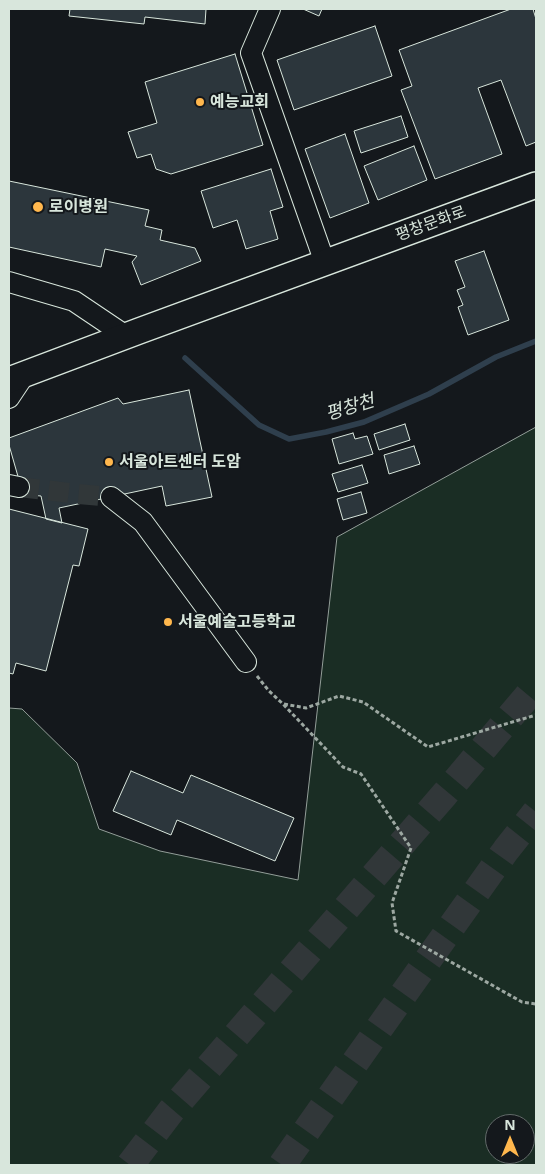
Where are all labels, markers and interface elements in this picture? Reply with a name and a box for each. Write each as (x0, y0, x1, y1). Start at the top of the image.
place label: 예능교회 (210, 92, 269, 112)
marker: 예능교회 (194, 96, 206, 108)
place label: 로이병원 (49, 197, 108, 217)
marker: 로이병원 (31, 200, 45, 214)
street label: 평창문화로 (393, 202, 469, 246)
water label: 평창천 (323, 390, 377, 426)
place label: 서울아트센터 도암 (119, 452, 241, 472)
marker: 서울아트센터 도암 (103, 456, 115, 468)
place label: 서울예술고등학교 (178, 612, 296, 632)
marker: 서울예술고등학교 (162, 616, 174, 628)
north arrow (485, 1114, 535, 1164)
text: N (504, 1115, 516, 1134)

